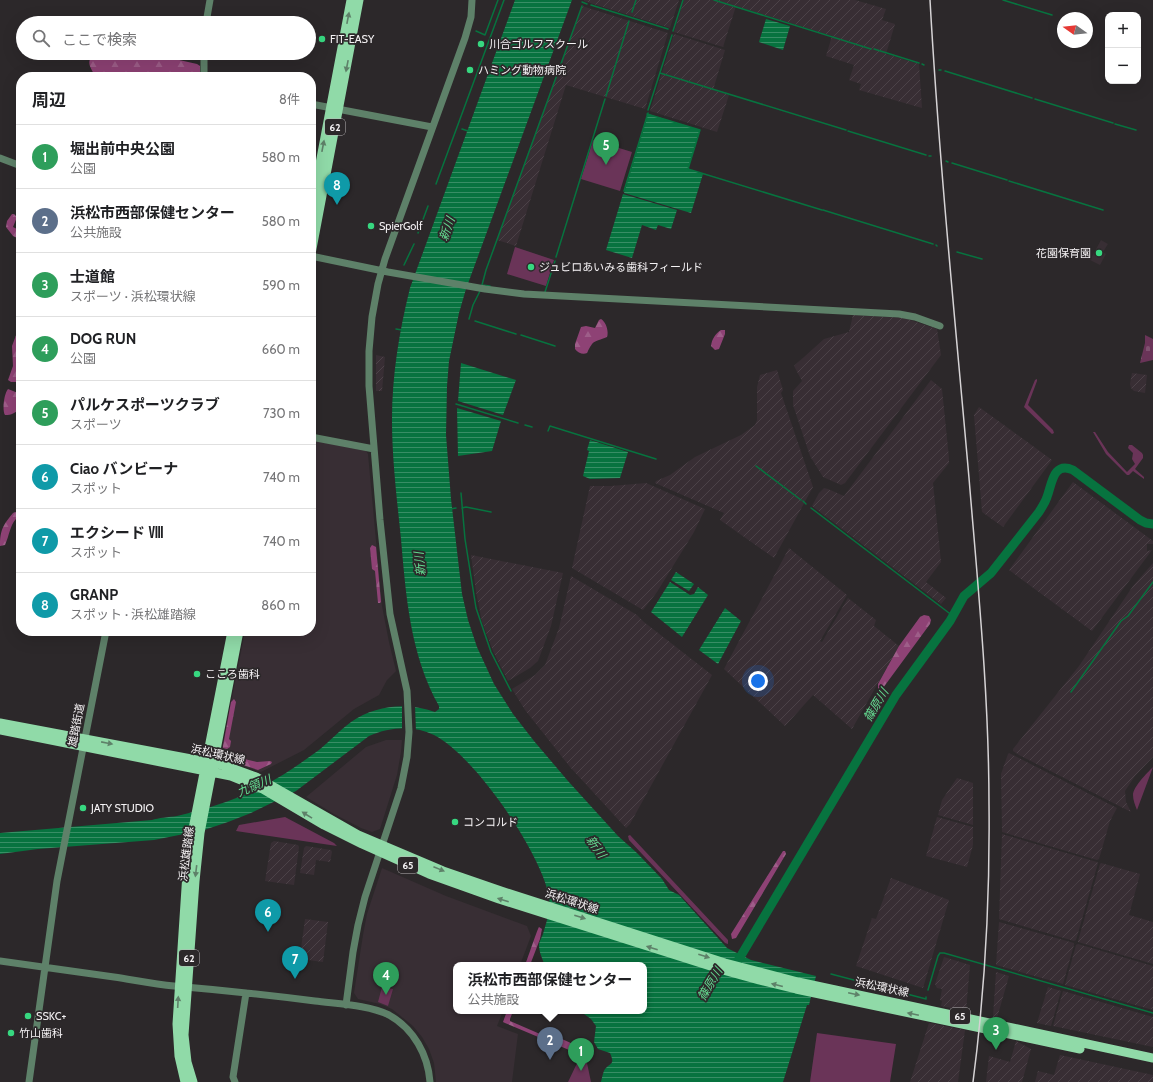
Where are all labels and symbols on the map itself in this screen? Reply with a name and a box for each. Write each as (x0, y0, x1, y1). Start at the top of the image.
one-way arrow (345, 12, 351, 24)
north arrow (1057, 12, 1093, 48)
place label: FIT-EASY (330, 32, 375, 46)
marker: FIT-EASY (317, 34, 327, 44)
place label: 川合ゴルフスクール (489, 37, 588, 51)
marker: 川合ゴルフスクール (476, 39, 486, 49)
one-way arrow (343, 60, 349, 72)
place label: ハミング動物病院 (478, 63, 566, 77)
marker: ハミング動物病院 (465, 65, 475, 75)
road number: 62 (325, 119, 345, 135)
pin: 5 (593, 132, 619, 165)
one-way arrow (321, 139, 327, 152)
pin: 8 (324, 172, 350, 205)
water label: 新川 (435, 213, 458, 243)
place label: SpierGolf (379, 219, 423, 233)
marker: SpierGolf (366, 221, 376, 231)
place label: 花園保育園 (1036, 246, 1091, 260)
marker: 花園保育園 (1094, 248, 1104, 258)
place label: ジュビロあいみる歯科フィールド (539, 260, 703, 274)
marker: ジュビロあいみる歯科フィールド (526, 262, 536, 272)
water label: 新川 (411, 549, 428, 577)
place label: こころ歯科 (205, 667, 260, 681)
marker: こころ歯科 (192, 669, 202, 679)
your location (748, 671, 768, 691)
water label: 篠原川 (860, 684, 892, 724)
street label: 雄踏街道 (65, 702, 87, 748)
one-way arrow (101, 741, 113, 747)
street label: 浜松環状線 (190, 741, 246, 767)
water label: 九領川 (234, 771, 275, 799)
place label: JATY STUDIO (90, 801, 155, 815)
marker: JATY STUDIO (78, 803, 88, 813)
one-way arrow (301, 812, 313, 819)
place label: コンコルド (463, 815, 518, 829)
marker: コンコルド (450, 817, 460, 827)
street label: 浜松雄踏線 (176, 826, 196, 882)
water label: 新川 (583, 833, 611, 862)
road number: 65 (398, 857, 418, 873)
one-way arrow (193, 865, 199, 877)
one-way arrow (433, 867, 445, 873)
street label: 浜松環状線 (544, 886, 600, 916)
one-way arrow (497, 897, 509, 903)
pin: 6 (255, 899, 281, 932)
one-way arrow (574, 914, 586, 920)
one-way arrow (646, 945, 658, 951)
pin: 7 (282, 946, 308, 979)
road number: 62 (179, 950, 199, 966)
one-way arrow (698, 953, 710, 959)
pin: 4 (373, 962, 399, 995)
water label: 篠原川 (694, 963, 726, 1003)
street label: 浜松環状線 (854, 974, 910, 1000)
one-way arrow (770, 981, 783, 987)
one-way arrow (848, 991, 860, 997)
one-way arrow (175, 996, 182, 1008)
road number: 65 (950, 1008, 970, 1024)
place label: SSKC+ (36, 1009, 67, 1023)
marker: SSKC+ (23, 1011, 33, 1021)
one-way arrow (907, 1011, 920, 1017)
pin: 3 (983, 1017, 1009, 1050)
place label: 竹山歯科 (19, 1026, 63, 1040)
pin: 2 (537, 1027, 563, 1060)
marker: 竹山歯科 (6, 1028, 16, 1038)
pin: 1 (568, 1038, 594, 1071)

